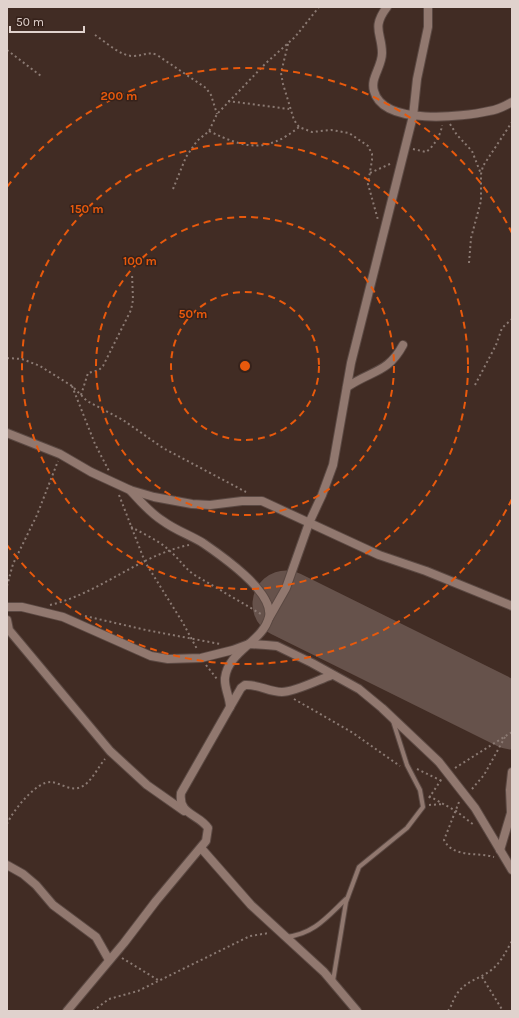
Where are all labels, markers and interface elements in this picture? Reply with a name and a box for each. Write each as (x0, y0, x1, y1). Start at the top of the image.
scale bar (10, 8, 84, 34)
text: 50 m (16, 15, 44, 29)
text: 200 m (101, 89, 137, 103)
text: 150 m (70, 202, 104, 216)
text: 100 m (123, 254, 157, 268)
text: 50 m (179, 307, 208, 321)
centre of rings (238, 359, 252, 373)

